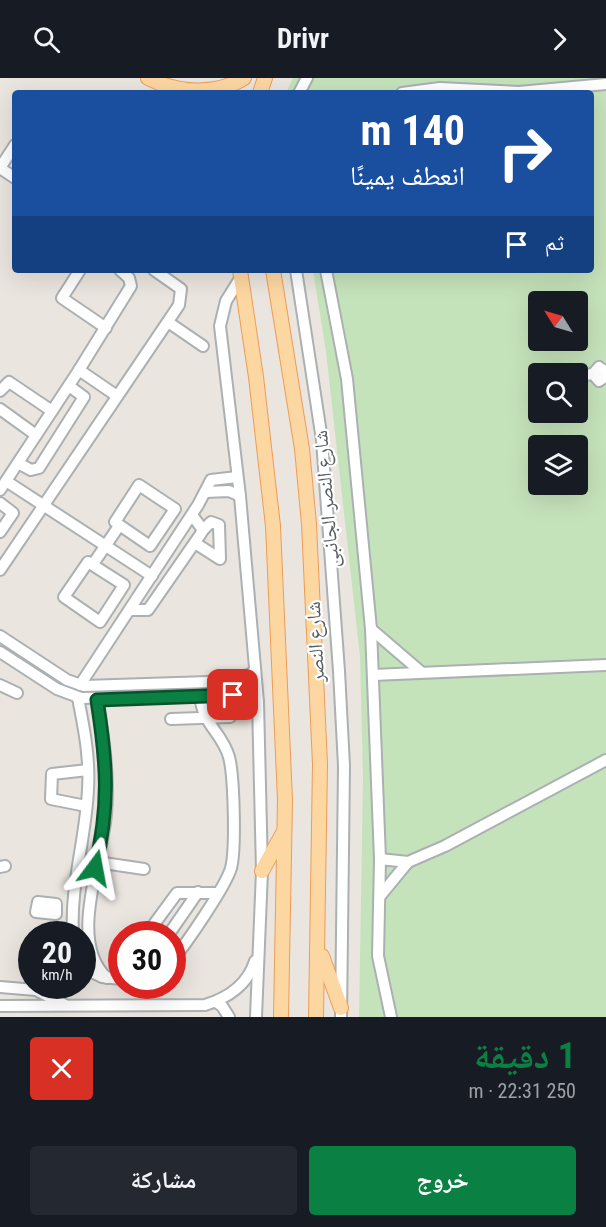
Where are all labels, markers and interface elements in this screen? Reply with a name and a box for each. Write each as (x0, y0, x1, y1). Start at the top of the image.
icon: search (30, 23, 63, 56)
text: Drivr (277, 23, 329, 55)
icon: forward (543, 23, 576, 56)
text: 140 m (360, 106, 465, 155)
icon: right (486, 114, 564, 192)
text: انعطف يمينًا (350, 160, 465, 192)
icon: arrive (500, 228, 533, 261)
text: ثم (545, 230, 564, 255)
north arrow (528, 291, 588, 351)
map controls (528, 291, 588, 495)
button: search (528, 363, 588, 423)
street label: شارع النصر الجانبى (308, 429, 345, 569)
button: layers (528, 435, 588, 495)
street label: شارع النصر (301, 601, 330, 684)
pin (207, 669, 258, 720)
icon: arrive (216, 678, 249, 711)
position arrow (63, 836, 127, 900)
speed limit sign: 30 (108, 921, 186, 999)
text: 20 (42, 935, 72, 970)
text: km/h (42, 966, 72, 984)
text: 1 دقيقة (474, 1035, 576, 1077)
button: close (30, 1037, 93, 1100)
text: 250 m · 22:31 (469, 1079, 576, 1103)
button: مشاركة (30, 1146, 297, 1215)
button: خروج (309, 1146, 576, 1215)

